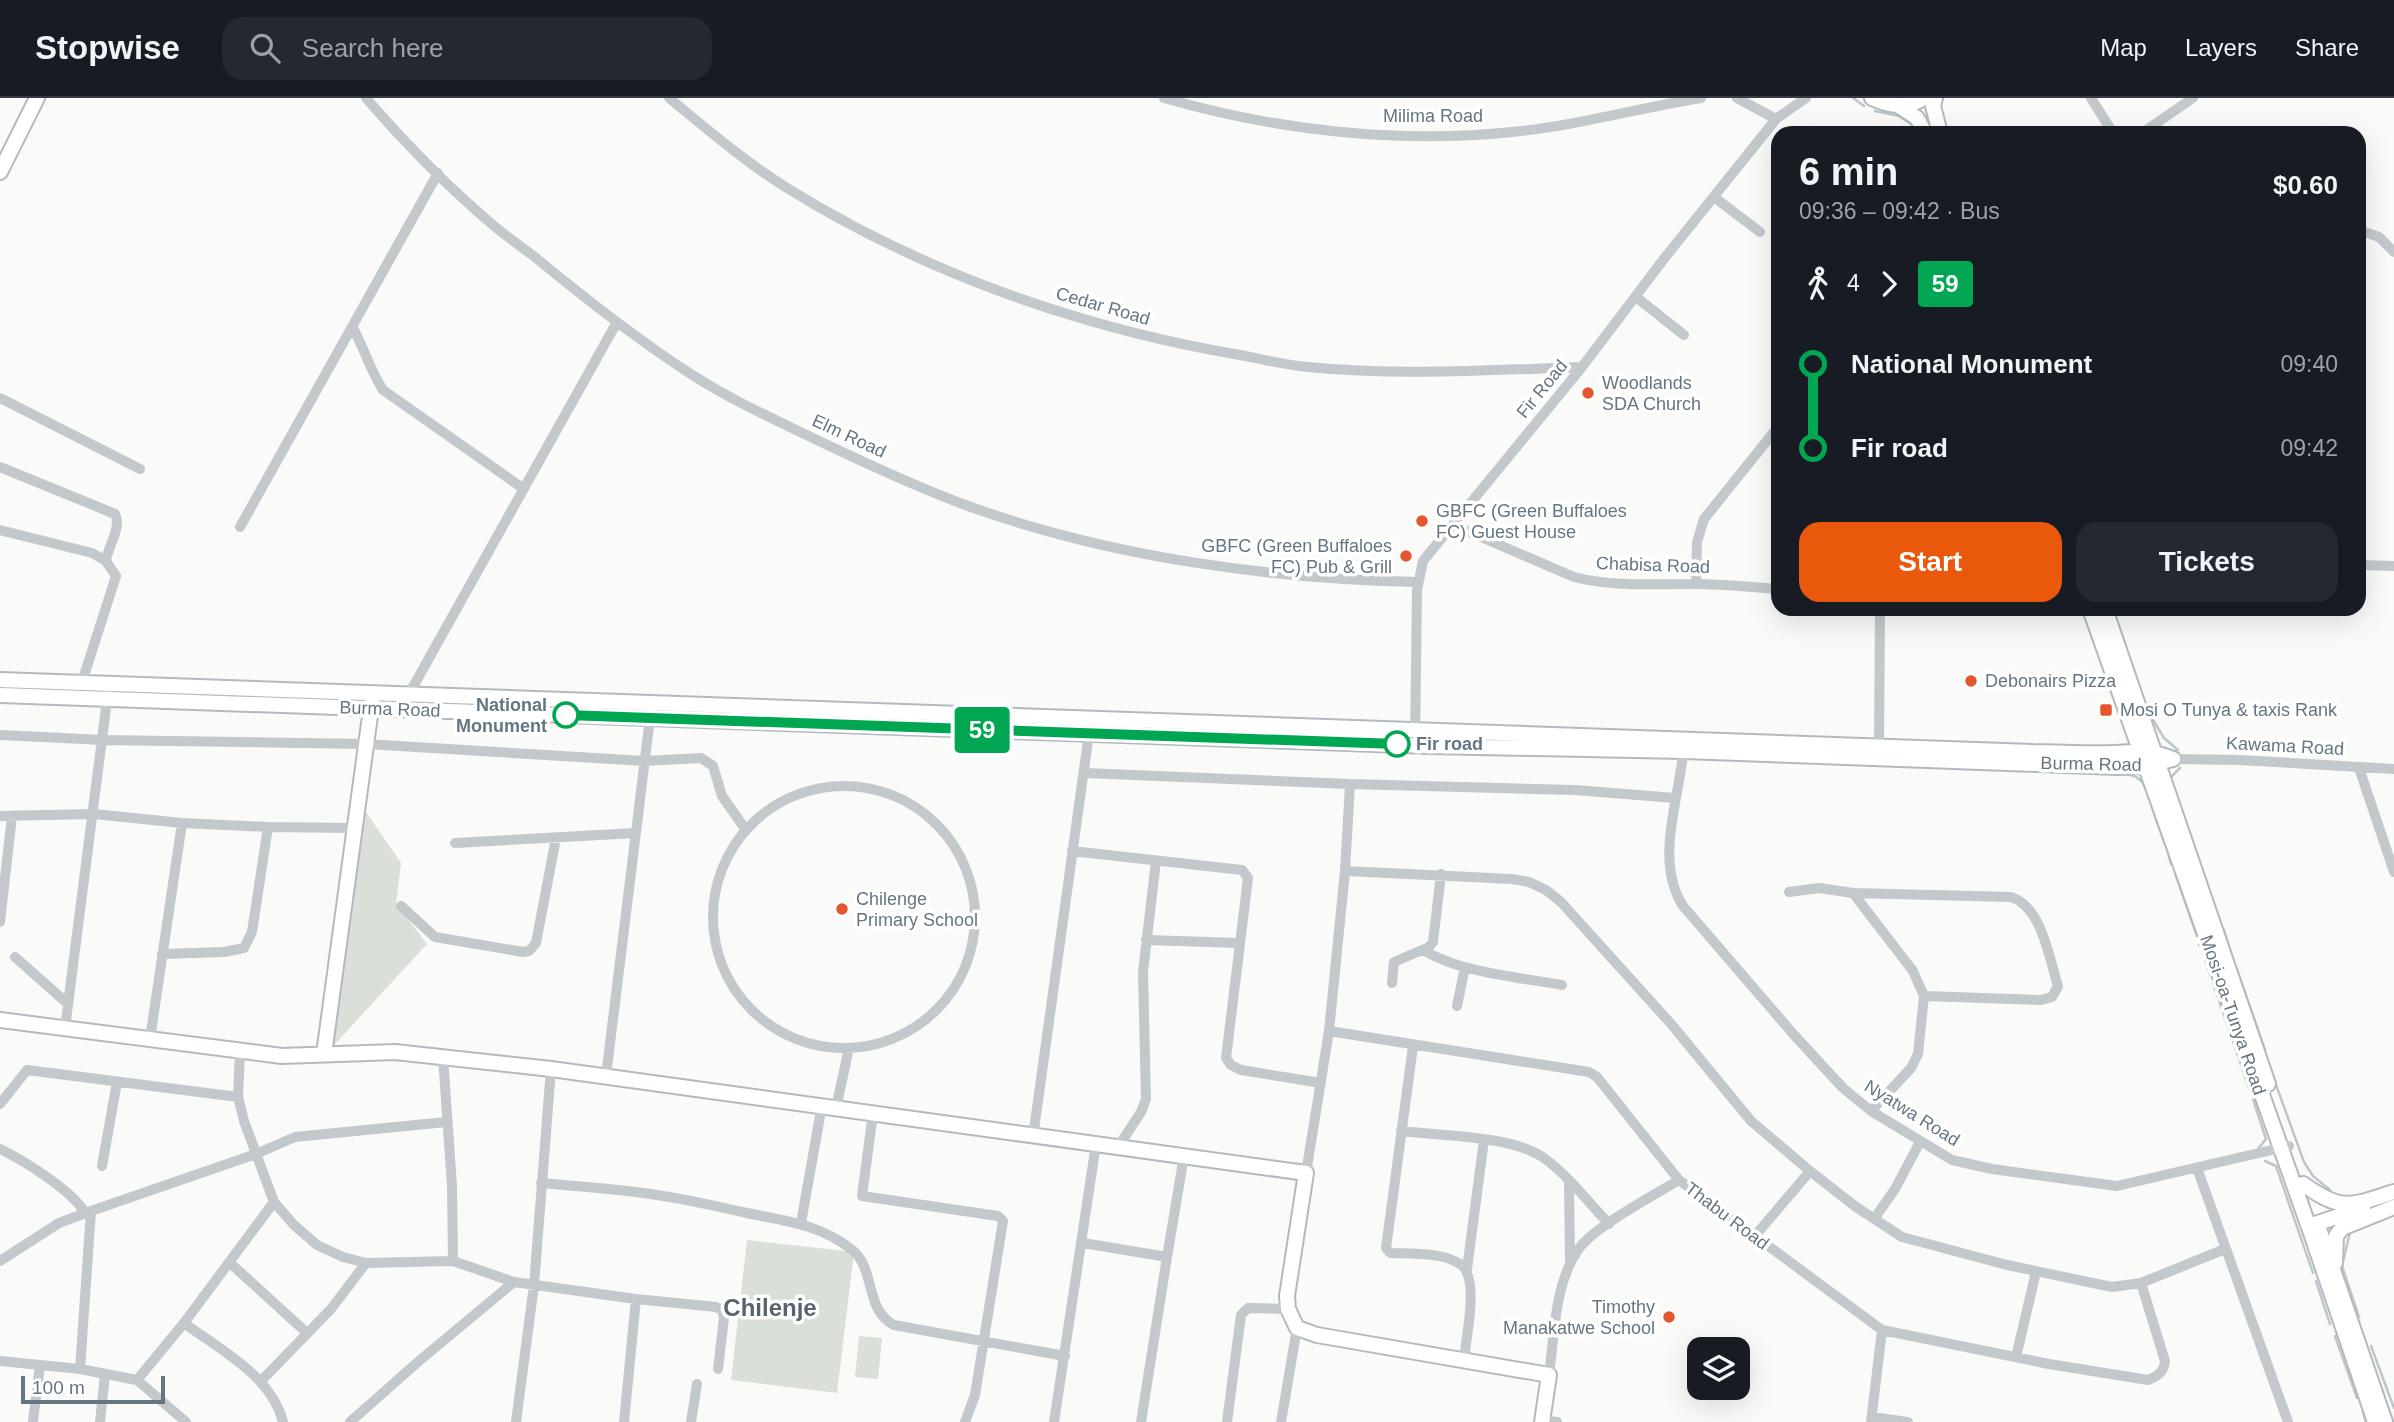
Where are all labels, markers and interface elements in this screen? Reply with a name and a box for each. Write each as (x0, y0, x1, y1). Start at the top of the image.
search box (222, 17, 712, 80)
text: Stopwise (35, 29, 180, 66)
icon: search (246, 29, 284, 67)
text: Search here (302, 33, 444, 63)
text: Map (2100, 34, 2147, 61)
text: Layers (2185, 34, 2257, 61)
text: Share (2295, 34, 2359, 61)
street label: Milima Road (1383, 106, 1483, 126)
text: 6 min (1799, 151, 1898, 193)
text: $0.60 (2273, 170, 2338, 200)
text: 09:36 – 09:42 · Bus (1799, 198, 2000, 224)
icon: walk (1799, 265, 1837, 303)
icon: forward (1870, 265, 1908, 303)
text: 4 (1847, 270, 1860, 296)
text: 59 (1932, 270, 1959, 297)
street label: Cedar Road (1054, 283, 1152, 329)
text: National Monument (1851, 349, 2092, 379)
text: 09:40 (2280, 351, 2338, 377)
street label: Fir Road (1513, 356, 1571, 422)
place label: Woodlands SDA Church (1602, 373, 1701, 414)
marker: Woodlands SDA Church (1580, 385, 1596, 401)
street label: Elm Road (809, 410, 889, 462)
text: Fir road (1851, 433, 1948, 463)
text: 09:42 (2280, 435, 2338, 461)
place label: GBFC (Green Buffaloes FC) Guest House (1436, 501, 1627, 542)
marker: GBFC (Green Buffaloes FC) Guest House (1414, 513, 1430, 529)
button: Start (1799, 522, 2062, 602)
button: Tickets (2076, 522, 2338, 602)
place label: GBFC (Green Buffaloes FC) Pub & Grill (1201, 536, 1392, 577)
marker: GBFC (Green Buffaloes FC) Pub & Grill (1398, 548, 1414, 564)
street label: Chabisa Road (1596, 553, 1710, 577)
place label: Debonairs Pizza (1985, 671, 2117, 691)
marker: Debonairs Pizza (1963, 673, 1979, 689)
place label: National Monument (456, 695, 547, 736)
street label: Burma Road (339, 697, 441, 721)
place label: Mosi O Tunya & taxis Rank (2120, 700, 2338, 720)
marker: National Monument (553, 702, 579, 728)
marker: Mosi O Tunya & taxis Rank (2098, 702, 2114, 718)
line badge: 59 (950, 707, 1014, 753)
text: 59 (969, 716, 995, 743)
marker: Fir road (1384, 731, 1410, 757)
street label: Kawama Road (2226, 733, 2344, 759)
place label: Fir road (1416, 734, 1483, 754)
street label: Burma Road (2040, 753, 2142, 775)
place label: Chilenge Primary School (856, 889, 978, 930)
marker: Chilenge Primary School (834, 901, 850, 917)
street label: Mosi-oa-Tunya Road (2196, 933, 2270, 1097)
street label: Nyatwa Road (1861, 1076, 1963, 1150)
street label: Thabu Road (1681, 1178, 1773, 1254)
district label: Chilenje (723, 1294, 817, 1321)
place label: Timothy Manakatwe School (1503, 1297, 1655, 1338)
marker: Timothy Manakatwe School (1661, 1309, 1677, 1325)
map controls (1687, 1337, 1750, 1400)
button: layers (1687, 1337, 1750, 1400)
scale bar (21, 1373, 164, 1405)
text: 100 m (32, 1377, 85, 1398)

